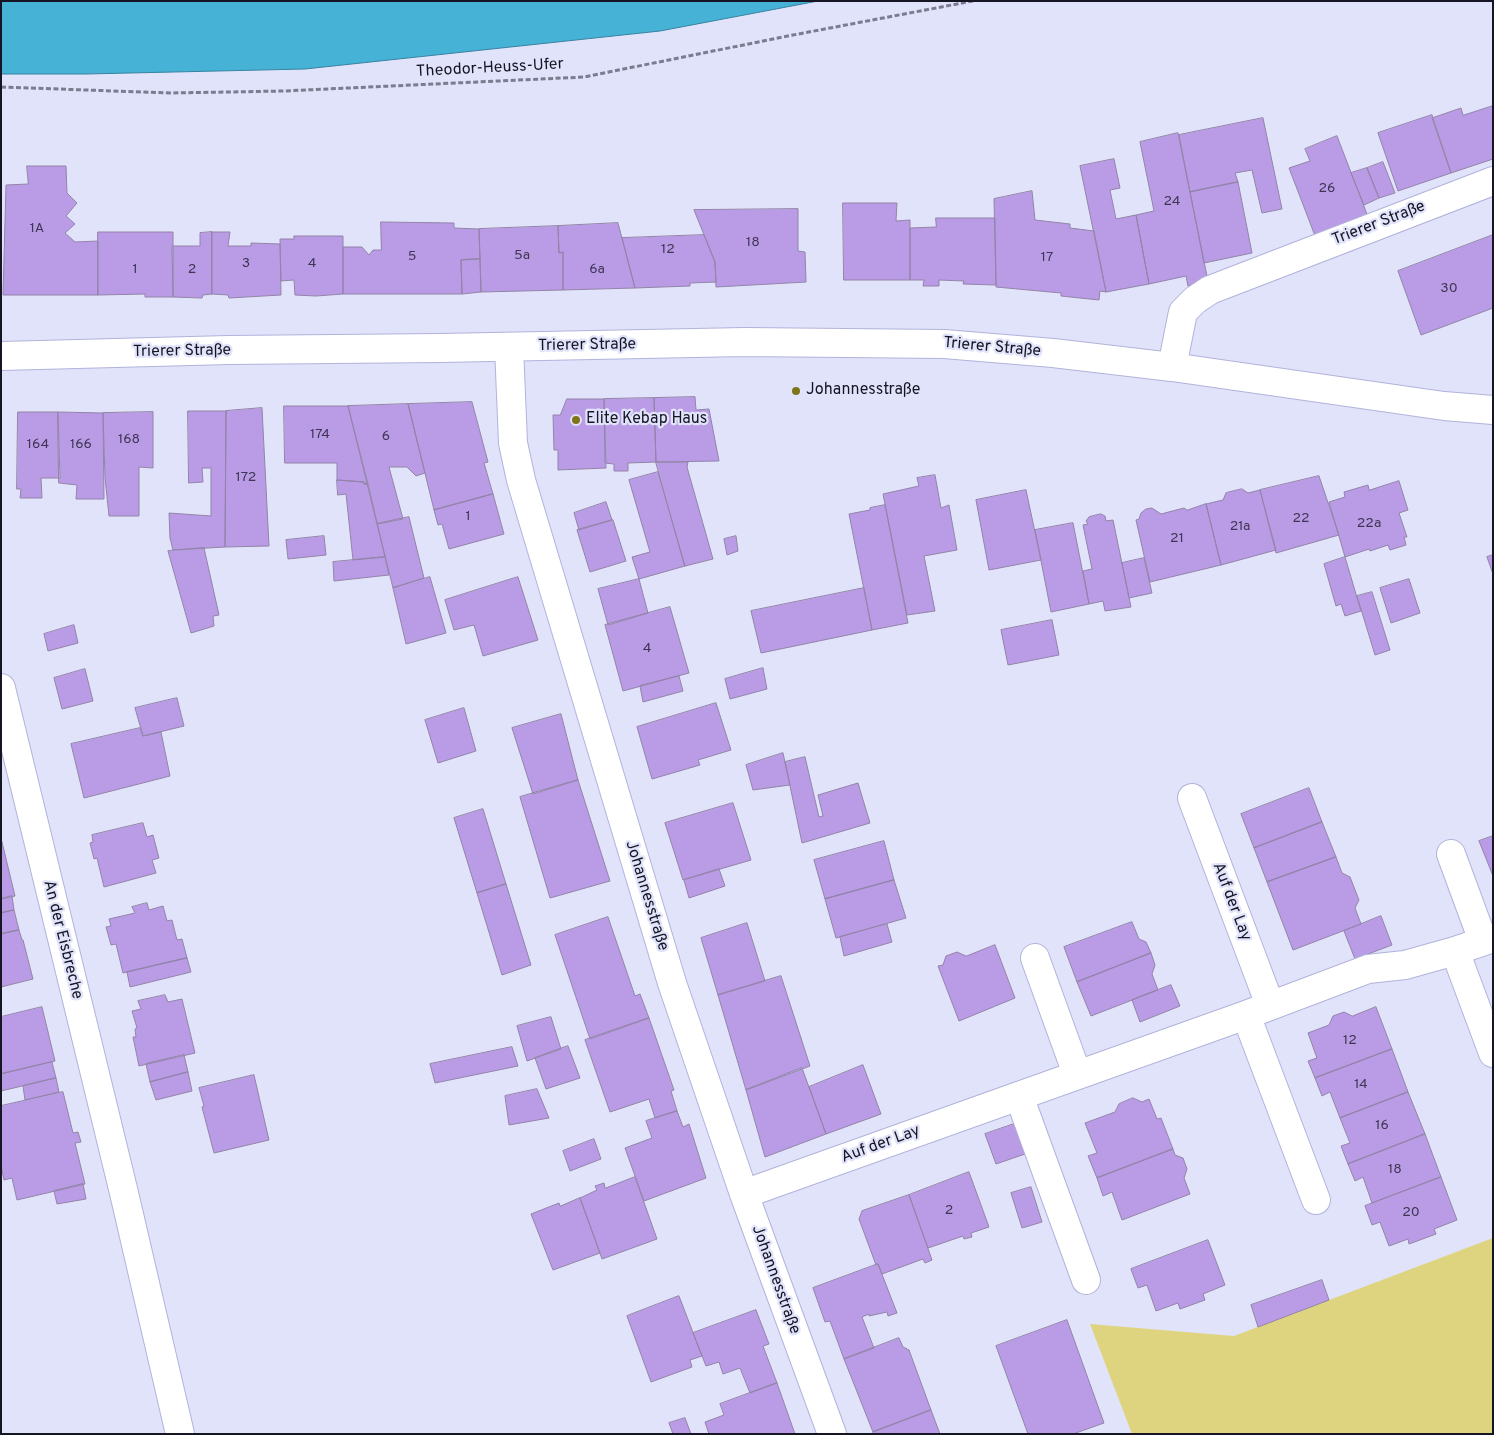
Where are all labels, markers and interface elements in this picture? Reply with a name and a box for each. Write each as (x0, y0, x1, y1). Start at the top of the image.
street label: Theodor-Heuss-Ufer (416, 56, 564, 82)
house number: 26 (1319, 181, 1335, 197)
house number: 24 (1163, 194, 1181, 210)
street label: Trierer Straße (1330, 197, 1428, 251)
house number: 1A (30, 221, 44, 237)
house number: 18 (746, 235, 760, 251)
house number: 12 (661, 242, 675, 258)
house number: 5a (514, 248, 530, 264)
house number: 5 (408, 249, 416, 265)
house number: 17 (1041, 250, 1053, 266)
house number: 3 (242, 256, 250, 272)
house number: 4 (308, 256, 316, 272)
house number: 1 (132, 262, 138, 278)
house number: 2 (188, 262, 196, 278)
house number: 6a (589, 262, 605, 278)
house number: 30 (1440, 281, 1458, 297)
street label: Trierer Straße (942, 334, 1042, 362)
street label: Trierer Straße (538, 336, 636, 356)
street label: Trierer Straße (133, 342, 231, 362)
place label: Johannesstraße (806, 381, 920, 401)
marker: Johannesstraße (790, 385, 802, 397)
place label: Elite Kebap Haus (586, 410, 707, 430)
marker: Elite Kebap Haus (570, 414, 582, 426)
house number: 174 (310, 427, 330, 443)
house number: 6 (382, 429, 390, 445)
house number: 168 (118, 432, 140, 448)
house number: 164 (27, 437, 49, 453)
house number: 166 (70, 437, 92, 453)
house number: 172 (236, 470, 256, 486)
house number: 1 (465, 509, 471, 525)
house number: 22 (1292, 511, 1310, 527)
house number: 22a (1357, 516, 1381, 532)
house number: 21a (1230, 519, 1250, 535)
house number: 21 (1170, 531, 1184, 547)
house number: 4 (643, 641, 651, 657)
street label: Johannesstraße (620, 839, 672, 953)
street label: Auf der Lay (1207, 860, 1255, 944)
street label: An der Eisbreche (38, 878, 86, 1002)
house number: 12 (1343, 1033, 1357, 1049)
house number: 14 (1354, 1077, 1368, 1093)
house number: 16 (1375, 1118, 1389, 1134)
street label: Auf der Lay (839, 1122, 923, 1168)
house number: 18 (1388, 1162, 1402, 1178)
house number: 2 (945, 1203, 953, 1219)
house number: 20 (1402, 1205, 1420, 1221)
street label: Johannesstraße (746, 1223, 804, 1337)

